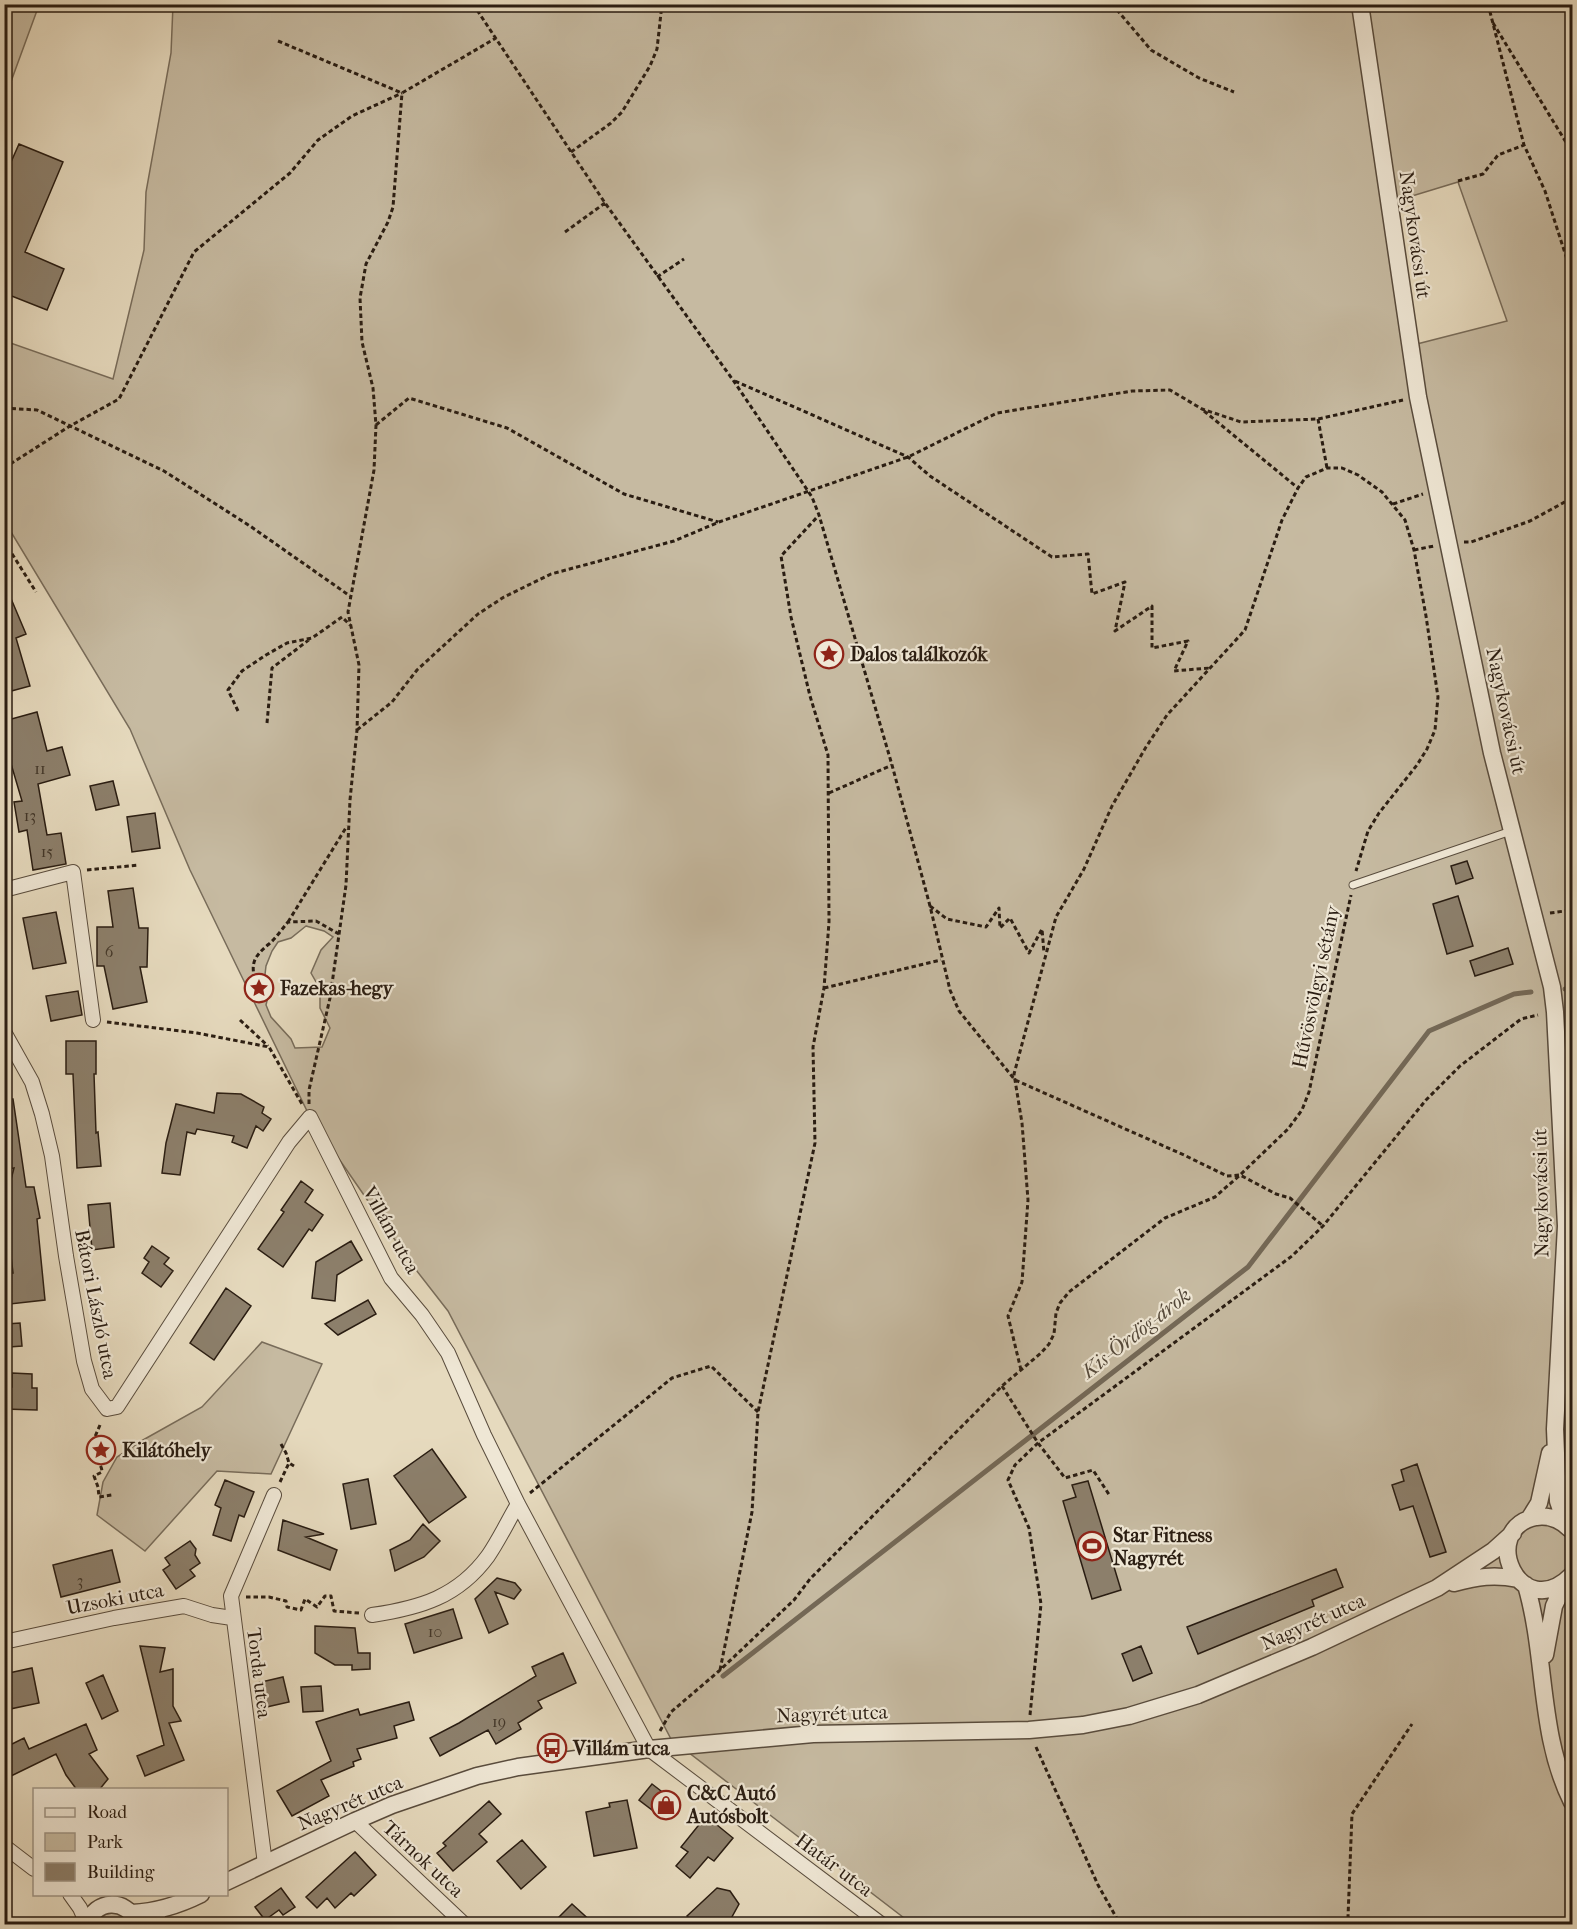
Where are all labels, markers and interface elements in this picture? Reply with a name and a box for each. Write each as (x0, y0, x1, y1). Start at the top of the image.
street label: Nagykovácsi út (1395, 170, 1435, 300)
place icon: Dalos találkozók (813, 638, 845, 670)
place label: Dalos találkozók (850, 643, 988, 666)
street label: Nagykovácsi út (1481, 646, 1531, 776)
house number: 11 (34, 759, 46, 778)
house number: 13 (24, 806, 36, 825)
house number: 15 (41, 842, 53, 861)
street label: Hűvösvölgyi sétány (1288, 902, 1345, 1070)
house number: 6 (105, 942, 114, 961)
place icon: Fazekas-hegy (243, 972, 275, 1004)
place label: Fazekas-hegy (279, 977, 394, 1000)
street label: Nagykovácsi út (1528, 1128, 1554, 1258)
street label: Villám utca (357, 1181, 425, 1278)
street label: Bátori László utca (70, 1227, 122, 1382)
water label: Kis-Ördög-árok (1075, 1283, 1196, 1384)
place icon: Kilátóhely (85, 1434, 117, 1466)
place label: Kilátóhely (122, 1439, 212, 1462)
place label: Star Fitness Nagyrét (1113, 1524, 1213, 1570)
sports icon: Star Fitness Nagyrét (1076, 1530, 1108, 1562)
house number: 3 (77, 1571, 83, 1590)
street label: Uzsoki utca (64, 1578, 166, 1620)
street label: Nagyrét utca (1257, 1588, 1369, 1655)
house number: 10 (428, 1622, 442, 1641)
street label: Torda utca (242, 1627, 276, 1720)
street label: Nagyrét utca (776, 1701, 889, 1727)
house number: 19 (492, 1712, 506, 1731)
bus stop icon: Villám utca (536, 1732, 568, 1764)
place label: Villám utca (572, 1737, 670, 1760)
street label: Nagyrét utca (294, 1770, 407, 1835)
place label: C&C Autó Autósbolt (685, 1782, 776, 1828)
legend (33, 1788, 228, 1896)
shop icon: C&C Autó Autósbolt (650, 1789, 682, 1821)
text: Road (87, 1802, 127, 1823)
street label: Tárnok utca (378, 1816, 469, 1903)
street label: Határ utca (791, 1829, 878, 1902)
text: Park (87, 1832, 124, 1853)
text: Building (87, 1862, 155, 1883)

